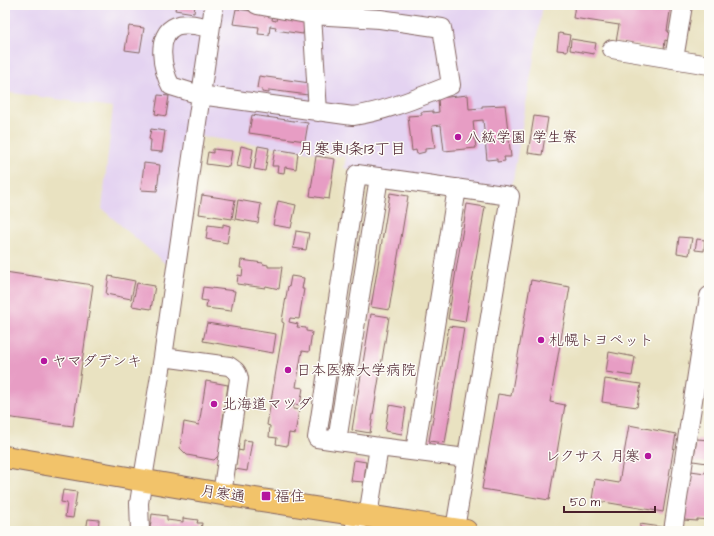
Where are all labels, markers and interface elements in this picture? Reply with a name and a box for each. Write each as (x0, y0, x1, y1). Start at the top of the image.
place label: 八紘学園 学生寮 (466, 127, 577, 148)
marker: 八紘学園 学生寮 (453, 132, 463, 142)
district label: 月寒東1条13丁目 (298, 138, 406, 160)
place label: 札幌トヨペット (549, 330, 654, 351)
marker: 札幌トヨペット (536, 335, 546, 345)
place label: ヤマダデンキ (52, 351, 142, 372)
marker: ヤマダデンキ (39, 356, 49, 366)
place label: 日本医療大学病院 (296, 360, 416, 381)
marker: 日本医療大学病院 (283, 365, 293, 375)
place label: 北海道マツダ (222, 394, 312, 415)
marker: 北海道マツダ (209, 399, 219, 409)
place label: レクサス 月寒 (545, 446, 640, 467)
marker: レクサス 月寒 (643, 451, 653, 461)
street label: 月寒通 (199, 480, 247, 508)
place label: 福住 (275, 486, 305, 507)
scale bar (564, 488, 655, 514)
marker: 福住 (260, 490, 272, 502)
text: 50 m (570, 494, 601, 511)

